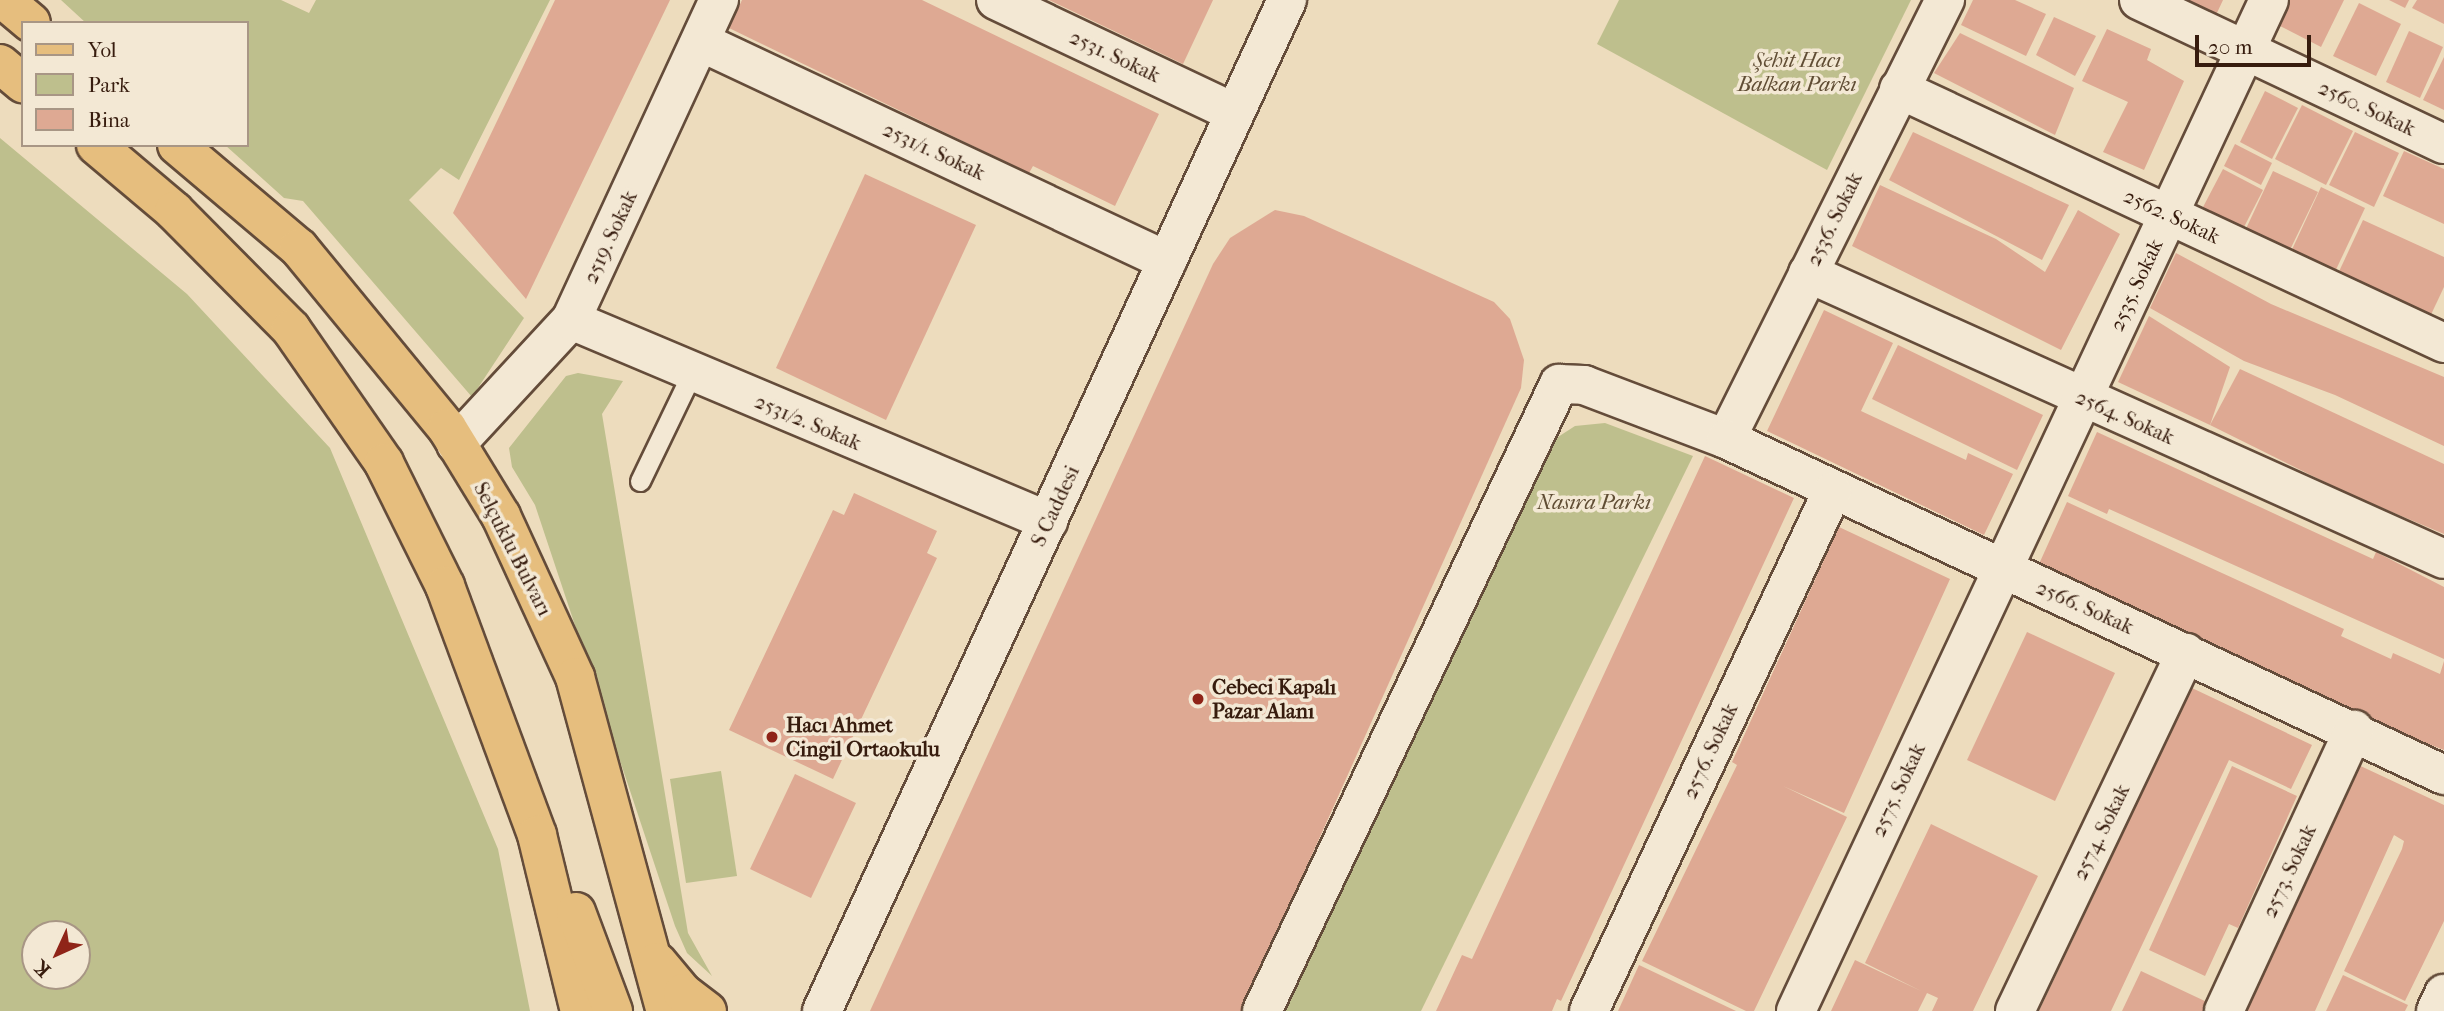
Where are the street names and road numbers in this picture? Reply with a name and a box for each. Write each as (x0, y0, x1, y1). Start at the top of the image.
street label: 2531. Sokak (1066, 24, 1164, 88)
street label: 2560. Sokak (2315, 75, 2419, 141)
street label: 2531/1. Sokak (879, 116, 989, 186)
street label: 2536. Sokak (1801, 168, 1867, 270)
street label: 2562. Sokak (2120, 183, 2224, 249)
street label: 2519. Sokak (578, 187, 642, 287)
street label: 2535. Sokak (2104, 235, 2168, 335)
street label: 2564. Sokak (2072, 384, 2178, 450)
street label: 2531/2. Sokak (751, 388, 865, 456)
street label: S Caddesi (1025, 462, 1085, 550)
street label: Selçuklu Bulvarı (468, 478, 558, 620)
street label: 2566. Sokak (2032, 574, 2138, 640)
street label: 2576. Sokak (1677, 699, 1743, 803)
street label: 2575. Sokak (1865, 739, 1931, 841)
street label: 2574. Sokak (2067, 780, 2135, 884)
street label: 2573. Sokak (2256, 820, 2322, 922)

